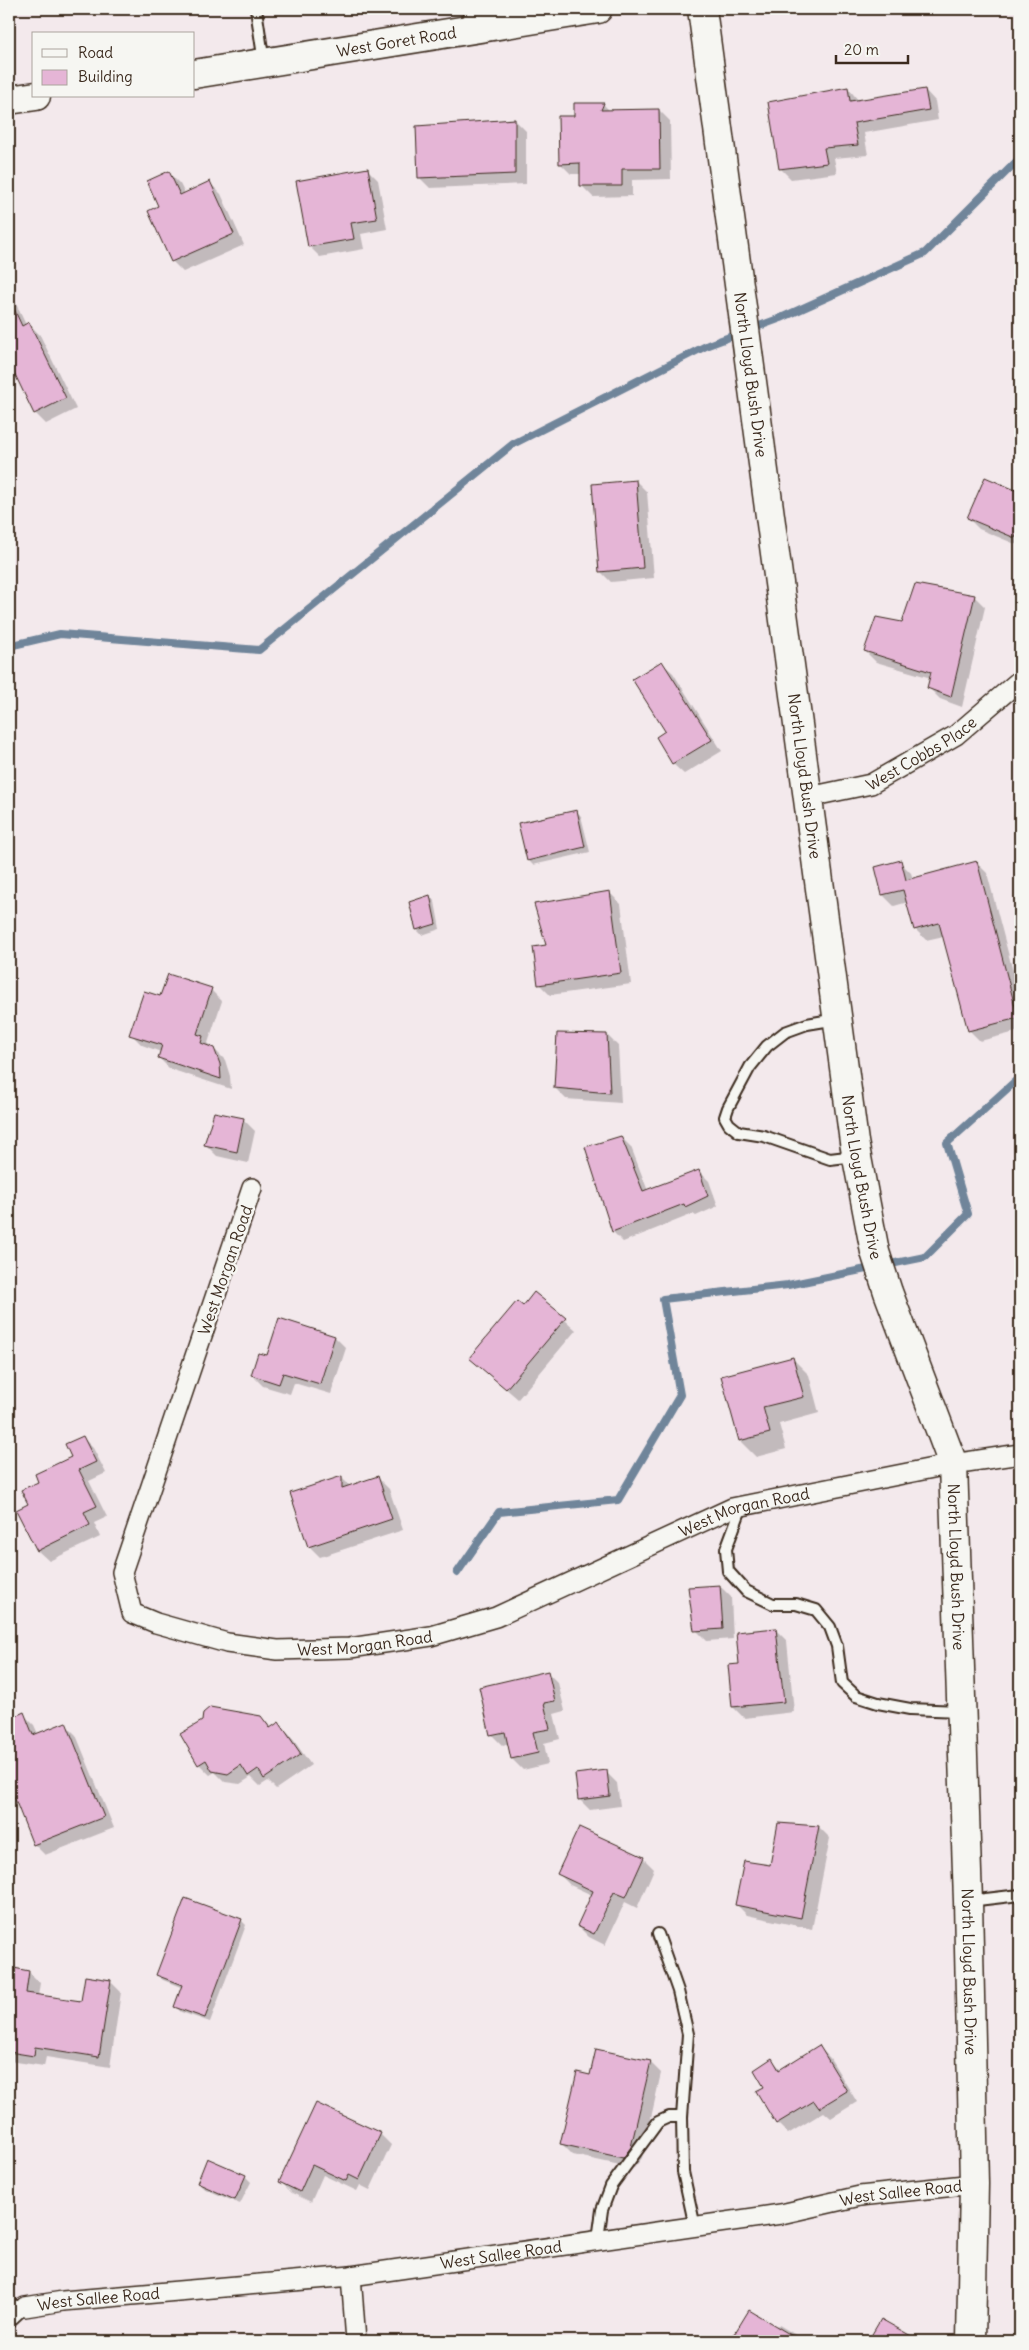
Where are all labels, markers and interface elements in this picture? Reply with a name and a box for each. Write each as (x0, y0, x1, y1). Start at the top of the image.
street label: West Goret Road (335, 22, 458, 61)
legend (32, 32, 195, 98)
scale bar (836, 32, 909, 64)
text: 20 m (844, 40, 879, 59)
text: Road (78, 43, 113, 62)
text: Building (78, 67, 133, 86)
street label: North Lloyd Bush Drive (730, 291, 772, 459)
street label: North Lloyd Bush Drive (784, 692, 826, 860)
street label: West Cobbs Place (862, 712, 980, 795)
street label: North Lloyd Bush Drive (838, 1094, 887, 1262)
street label: West Morgan Road (193, 1202, 257, 1338)
street label: West Morgan Road (676, 1483, 811, 1541)
street label: North Lloyd Bush Drive (944, 1483, 969, 1650)
street label: West Morgan Road (297, 1626, 434, 1659)
street label: North Lloyd Bush Drive (958, 1888, 981, 2055)
street label: West Sallee Road (838, 2175, 963, 2210)
street label: West Sallee Road (439, 2236, 563, 2273)
street label: West Sallee Road (36, 2283, 160, 2315)

